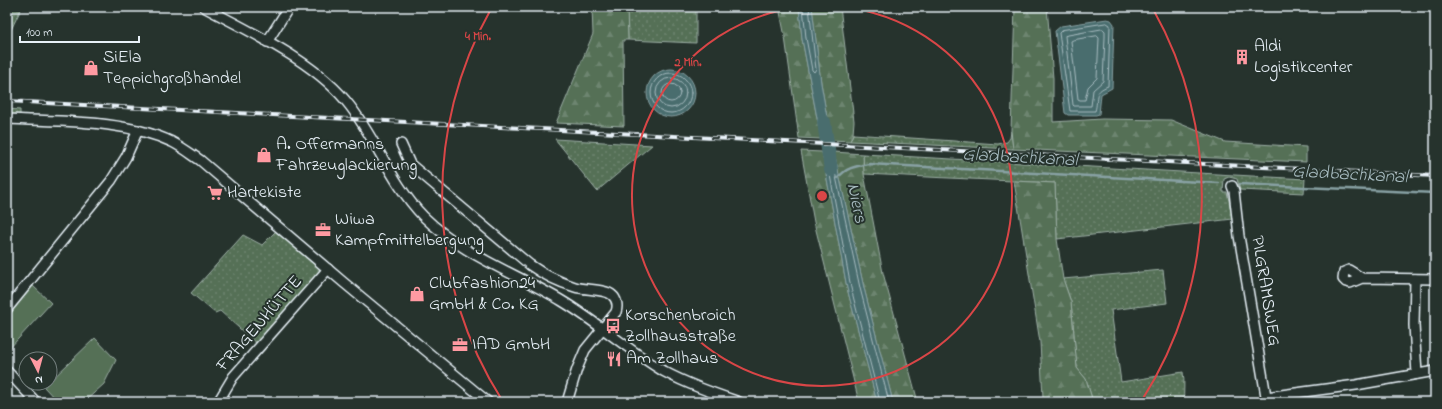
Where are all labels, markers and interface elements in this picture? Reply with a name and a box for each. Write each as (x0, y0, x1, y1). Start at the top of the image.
scale bar (20, 18, 139, 44)
text: 100 m (26, 24, 53, 42)
text: 4 Min. (464, 28, 491, 46)
place label: Aldi Logistikcenter (1254, 34, 1353, 82)
place label: SiEla Teppichgroßhandel (103, 45, 241, 93)
building icon: Aldi Logistikcenter (1233, 48, 1251, 66)
text: 2 Min. (674, 54, 702, 72)
shop icon: SiEla Teppichgroßhandel (82, 59, 100, 77)
place label: A. Offermanns Fahrzeuglackierung (275, 132, 417, 180)
water label: Gladbachkanal (962, 142, 1081, 175)
shop icon: A. Offermanns Fahrzeuglackierung (255, 146, 273, 164)
water label: Gladbachkanal (1292, 159, 1411, 192)
place label: Hartekiste (227, 180, 302, 206)
water label: Niers (839, 180, 873, 226)
supermarket icon: Hartekiste (206, 184, 224, 202)
centre of rings (815, 189, 829, 203)
place label: Wiwa Kampfmittelbergung (335, 207, 484, 255)
office icon: Wiwa Kampfmittelbergung (314, 221, 332, 239)
street label: PILGRAMSWEG (1243, 234, 1287, 348)
street label: FRAGENHÜTTE (210, 270, 309, 379)
place label: Clubfashion24 GmbH & Co. KG (429, 271, 539, 318)
shop icon: Clubfashion24 GmbH & Co. KG (408, 285, 426, 303)
place label: Korschenbroich Zollhausstraße (625, 303, 737, 350)
bus stop icon: Korschenbroich Zollhausstraße (604, 317, 622, 335)
place label: IAD GmbH (472, 332, 550, 358)
office icon: IAD GmbH (451, 336, 469, 354)
place label: Am Zollhaus (626, 346, 718, 372)
restaurant icon: Am Zollhaus (605, 350, 623, 368)
north arrow (18, 351, 58, 391)
text: N (34, 372, 43, 388)

